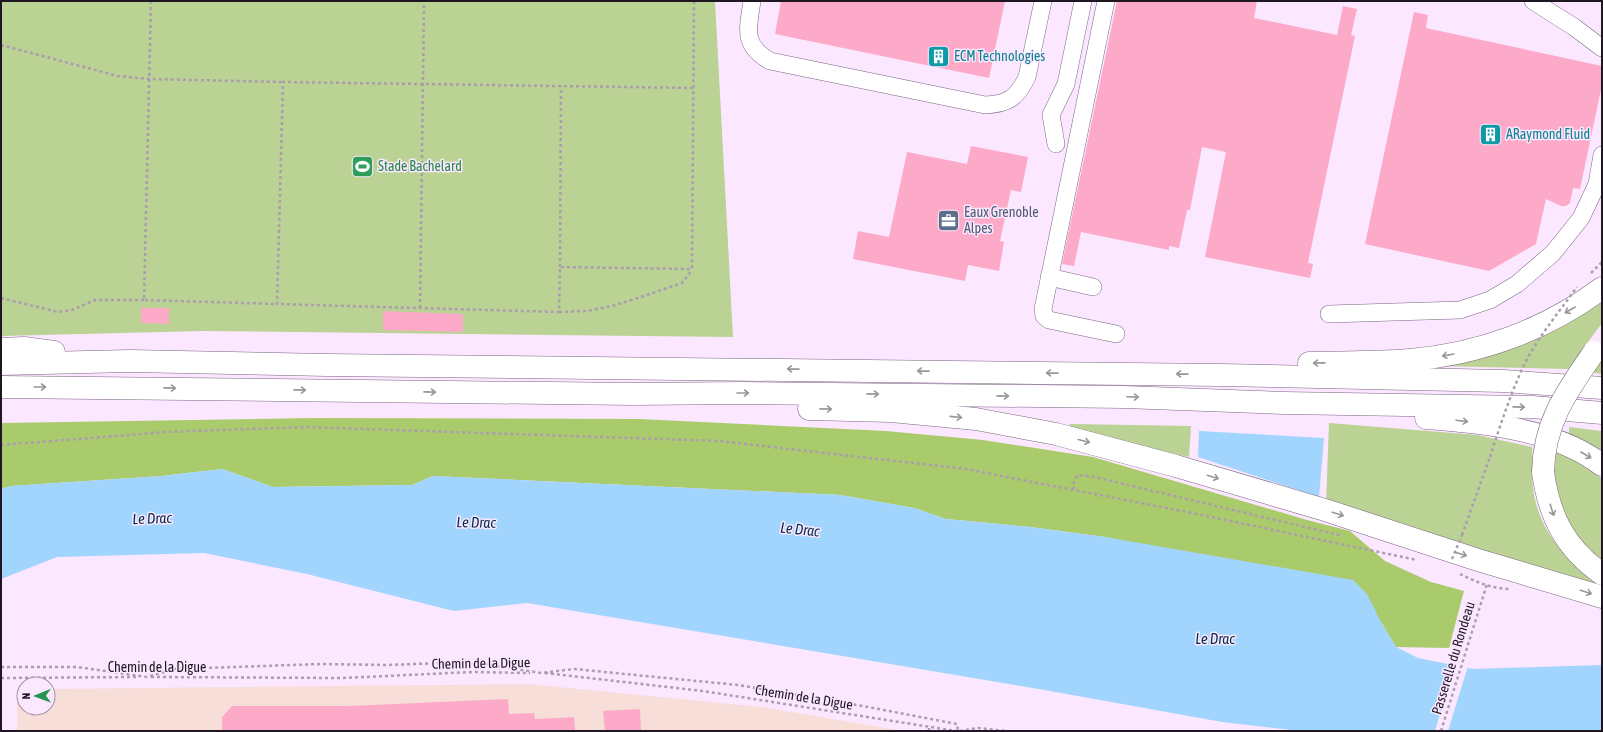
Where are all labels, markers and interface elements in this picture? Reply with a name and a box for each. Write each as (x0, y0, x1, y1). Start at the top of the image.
building icon: ECM Technologies (925, 43, 951, 69)
place label: ECM Technologies (954, 48, 1045, 64)
building icon: ARaymond Fluid (1477, 121, 1503, 147)
place label: ARaymond Fluid (1506, 126, 1590, 142)
sports icon: Stade Bachelard (350, 153, 376, 179)
place label: Stade Bachelard (378, 158, 462, 174)
place label: Eaux Grenoble Alpes (964, 204, 1039, 236)
office icon: Eaux Grenoble Alpes (936, 207, 962, 233)
one-way arrow (1564, 306, 1576, 314)
one-way arrow (1442, 351, 1455, 359)
one-way arrow (1313, 359, 1326, 366)
one-way arrow (787, 366, 800, 373)
one-way arrow (917, 367, 930, 375)
one-way arrow (1046, 369, 1059, 377)
one-way arrow (1176, 371, 1189, 378)
one-way arrow (33, 383, 46, 391)
one-way arrow (163, 384, 176, 392)
one-way arrow (293, 386, 306, 394)
one-way arrow (423, 388, 436, 396)
one-way arrow (736, 389, 749, 397)
one-way arrow (866, 390, 879, 398)
one-way arrow (996, 392, 1009, 400)
one-way arrow (1126, 393, 1139, 401)
one-way arrow (1512, 403, 1525, 411)
one-way arrow (819, 405, 832, 413)
one-way arrow (949, 414, 962, 421)
one-way arrow (1455, 418, 1468, 425)
one-way arrow (1077, 438, 1090, 445)
one-way arrow (1580, 452, 1592, 460)
one-way arrow (1206, 474, 1219, 481)
one-way arrow (1548, 504, 1556, 516)
water label: Le Drac (132, 509, 173, 527)
one-way arrow (1331, 511, 1344, 518)
water label: Le Drac (456, 513, 496, 531)
water label: Le Drac (779, 518, 821, 540)
one-way arrow (1455, 551, 1468, 558)
one-way arrow (1579, 589, 1592, 596)
street label: Passerelle du Rondeau (1428, 600, 1478, 716)
water label: Le Drac (1195, 630, 1235, 647)
street label: Chemin de la Digue (432, 654, 530, 672)
street label: Chemin de la Digue (108, 659, 206, 675)
north arrow (16, 676, 56, 716)
street label: Chemin de la Digue (754, 681, 854, 713)
text: N (20, 693, 32, 700)

